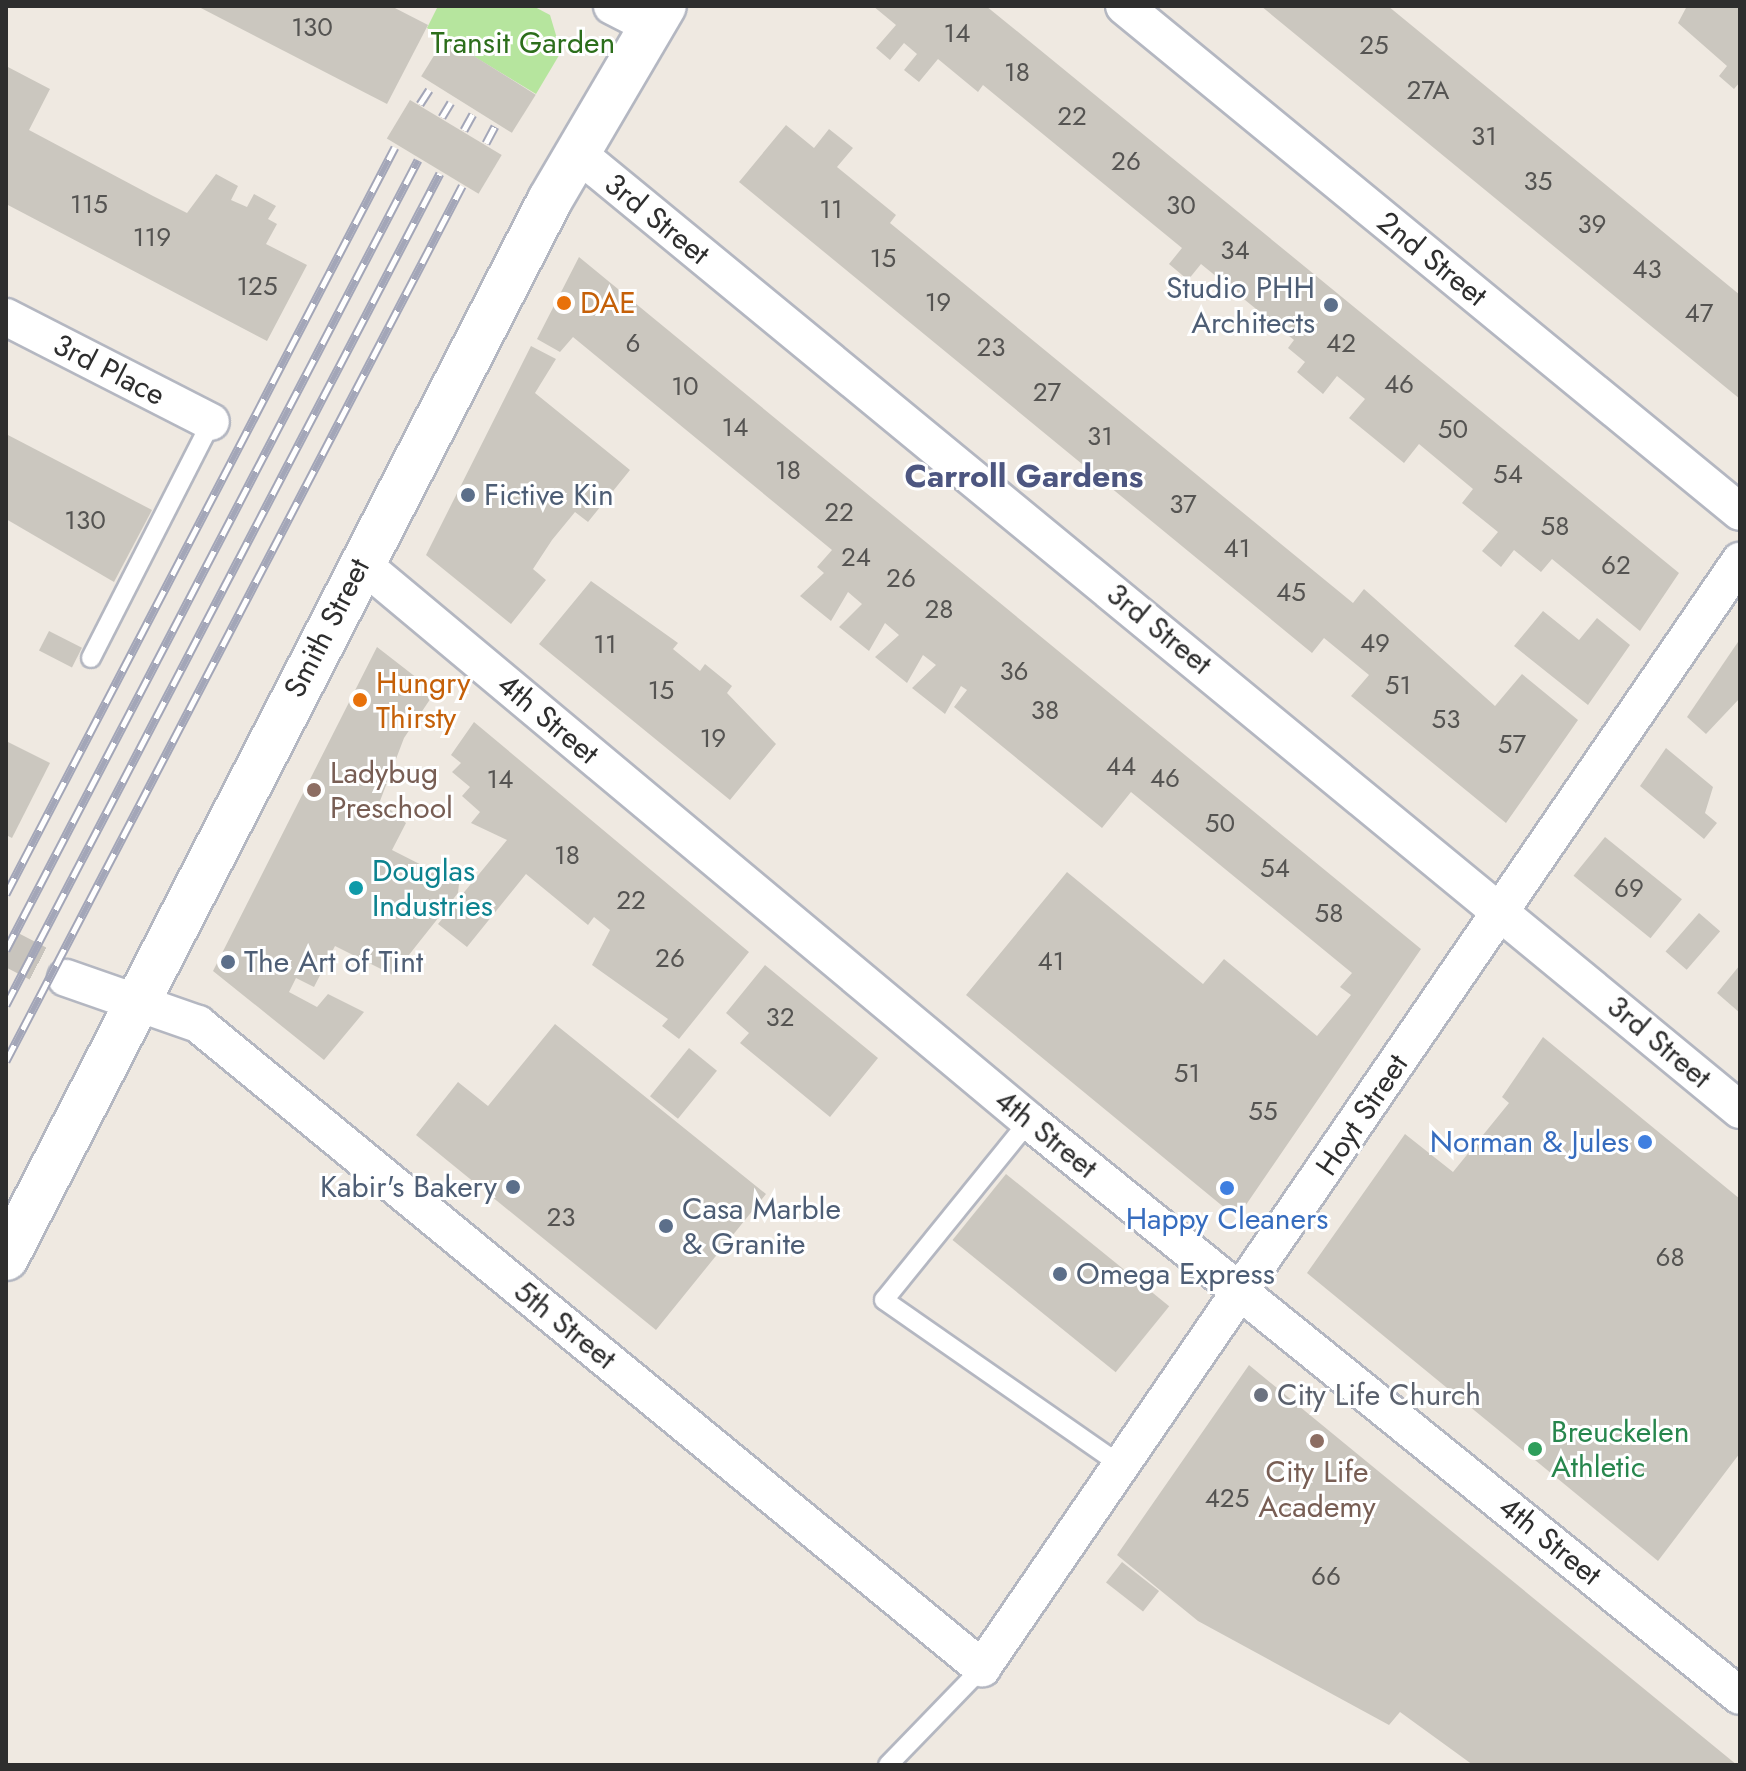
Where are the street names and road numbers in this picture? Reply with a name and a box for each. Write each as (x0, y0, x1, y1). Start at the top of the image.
street label: 3rd Street (597, 166, 717, 272)
street label: 2nd Street (1370, 204, 1494, 314)
street label: 3rd Place (47, 327, 171, 413)
street label: Smith Street (277, 552, 377, 704)
street label: 3rd Street (1099, 576, 1219, 682)
street label: 4th Street (490, 666, 606, 772)
street label: 3rd Street (1600, 988, 1718, 1096)
street label: Hoyt Street (1308, 1048, 1416, 1182)
street label: 4th Street (988, 1082, 1104, 1186)
street label: 5th Street (507, 1273, 623, 1377)
street label: 4th Street (1492, 1489, 1608, 1593)

